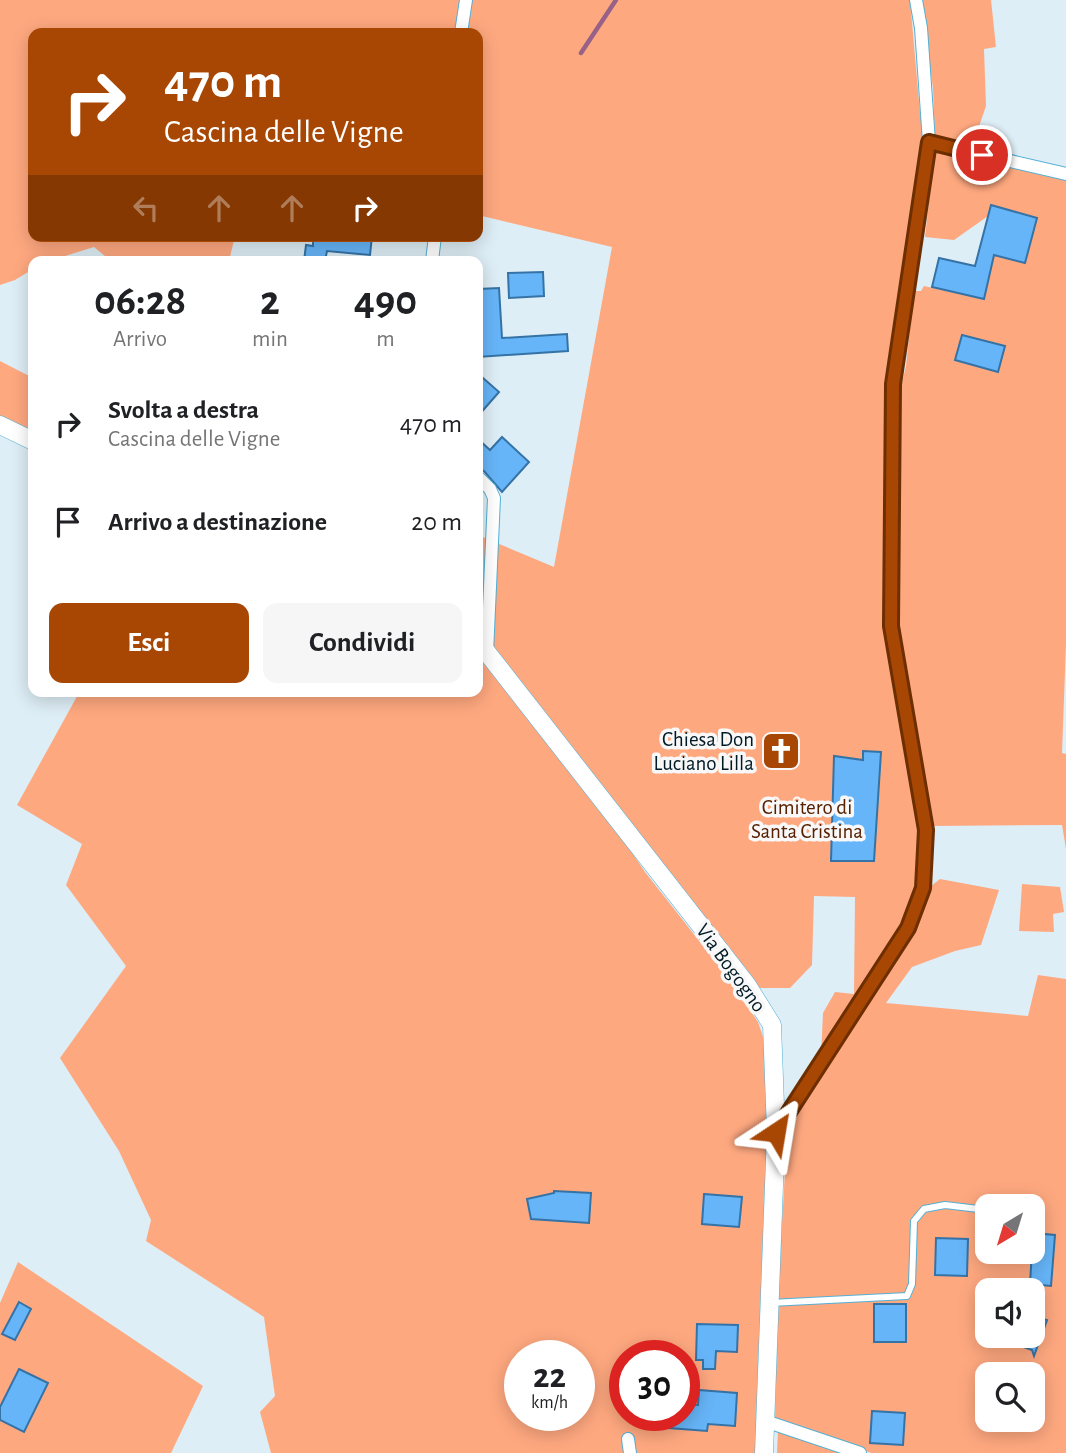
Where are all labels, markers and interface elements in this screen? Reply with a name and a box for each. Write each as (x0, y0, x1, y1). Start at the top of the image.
icon: right (49, 56, 140, 147)
text: 470 m (164, 58, 282, 107)
text: Cascina delle Vigne (164, 116, 404, 148)
pin (952, 125, 1012, 185)
icon: arrive (963, 136, 1001, 174)
icon: left (127, 189, 165, 227)
icon: ahead (200, 189, 238, 227)
icon: ahead (273, 189, 311, 227)
icon: right (346, 189, 384, 227)
text: 06:28 (94, 280, 186, 322)
text: 2 (260, 280, 280, 322)
text: 490 (354, 280, 417, 322)
text: Arrivo (113, 328, 167, 351)
text: min (252, 328, 288, 351)
text: m (376, 328, 395, 351)
text: Svolta a destra (108, 397, 259, 423)
icon: right (49, 405, 87, 443)
text: 470 m (400, 411, 462, 437)
text: Cascina delle Vigne (108, 428, 280, 451)
icon: arrive (49, 503, 87, 541)
text: Arrivo a destinazione (108, 509, 327, 535)
text: 20 m (411, 509, 462, 535)
button: Esci (49, 603, 249, 683)
button: Condividi (263, 603, 462, 683)
place label: Chiesa Don Luciano Lilla (653, 729, 754, 774)
church icon: Chiesa Don Luciano Lilla (760, 730, 802, 772)
park label: Cimitero di Santa Cristina (751, 797, 863, 842)
street label: Via Bogogno (692, 920, 770, 1016)
position arrow (739, 1095, 813, 1169)
north arrow (975, 1194, 1045, 1264)
map controls (975, 1194, 1045, 1432)
button: sound (975, 1278, 1045, 1348)
speed limit sign: 30 (609, 1340, 700, 1431)
text: 22 (533, 1359, 566, 1394)
button: search (975, 1362, 1045, 1432)
text: km/h (531, 1394, 568, 1412)

